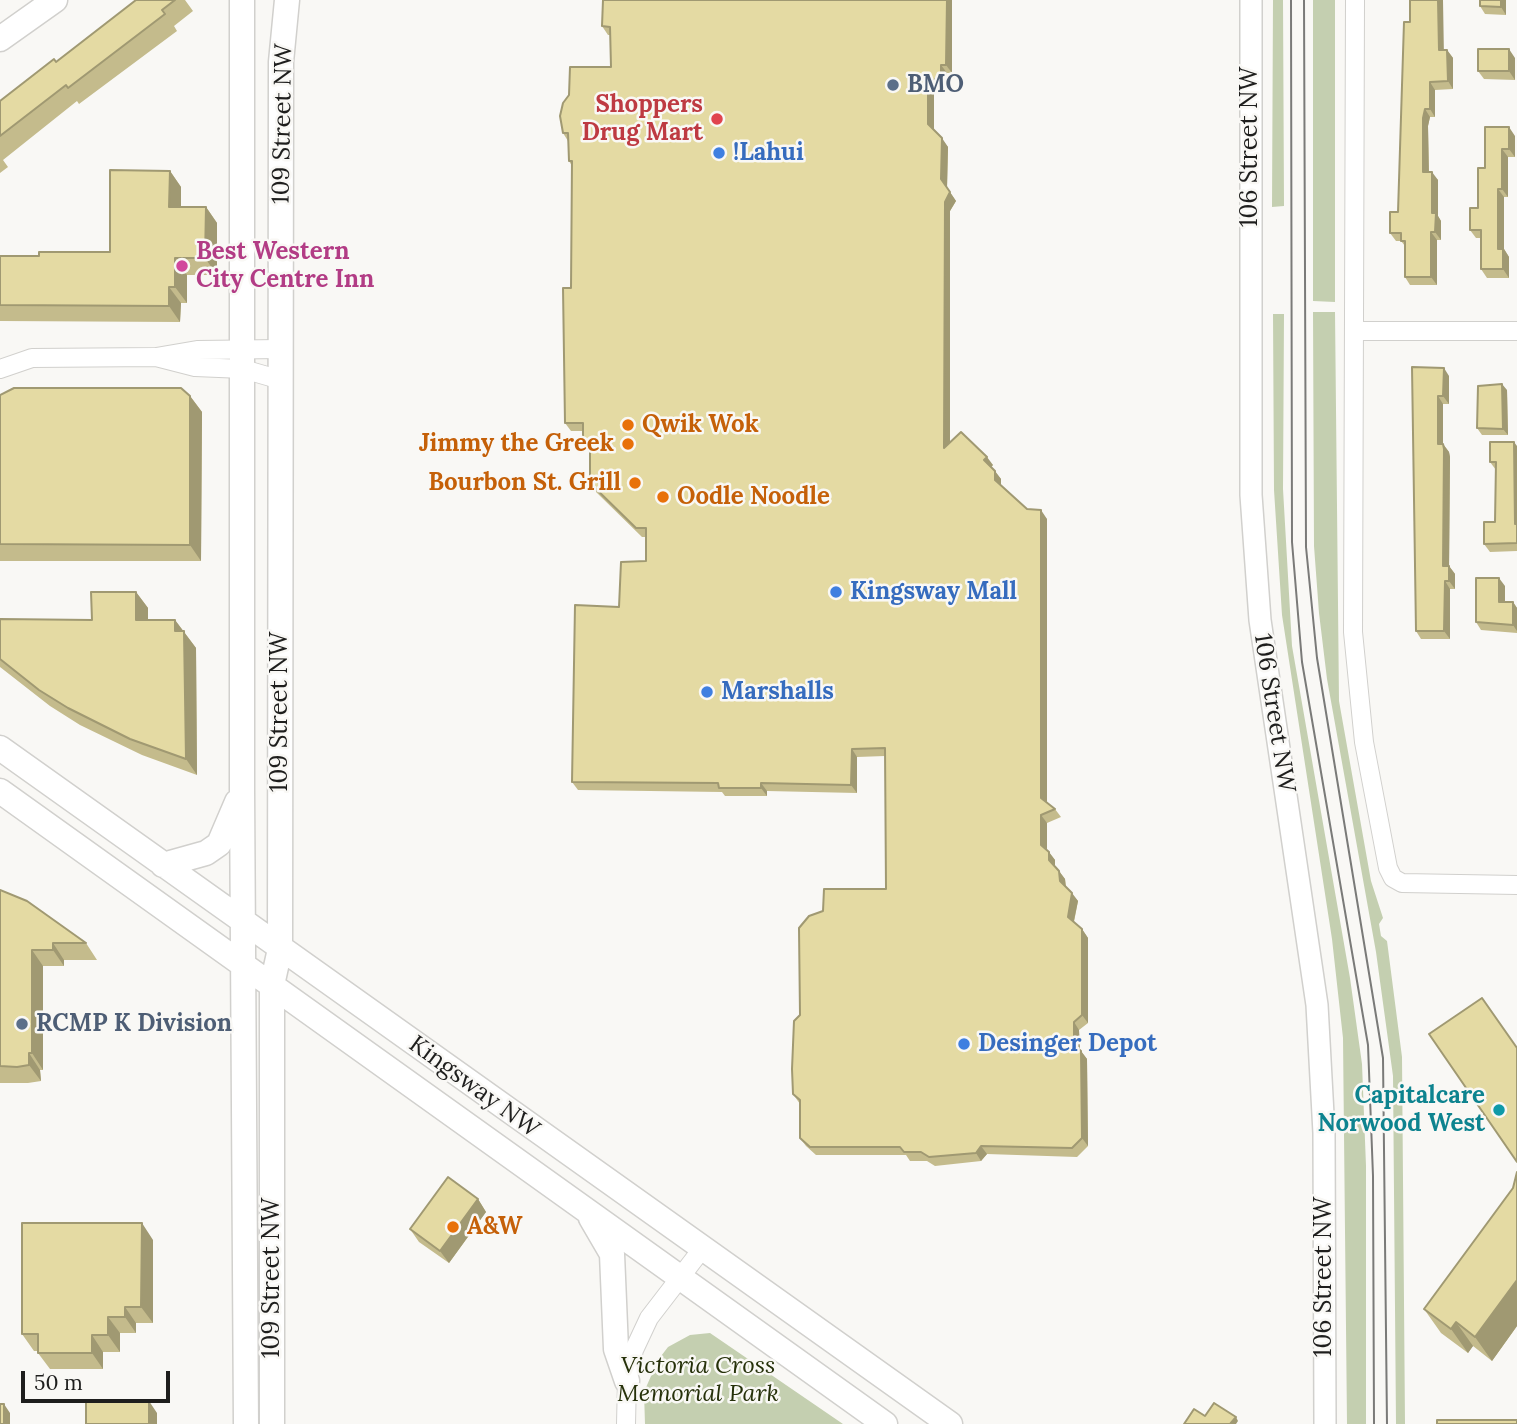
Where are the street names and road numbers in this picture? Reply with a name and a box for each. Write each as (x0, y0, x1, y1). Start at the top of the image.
street label: 109 Street NW (267, 44, 299, 204)
street label: 106 Street NW (1236, 67, 1264, 227)
street label: 109 Street NW (266, 632, 294, 792)
street label: 106 Street NW (1247, 632, 1301, 794)
street label: Kingsway NW (403, 1030, 545, 1144)
street label: 106 Street NW (1310, 1197, 1338, 1357)
street label: 109 Street NW (258, 1198, 286, 1358)

